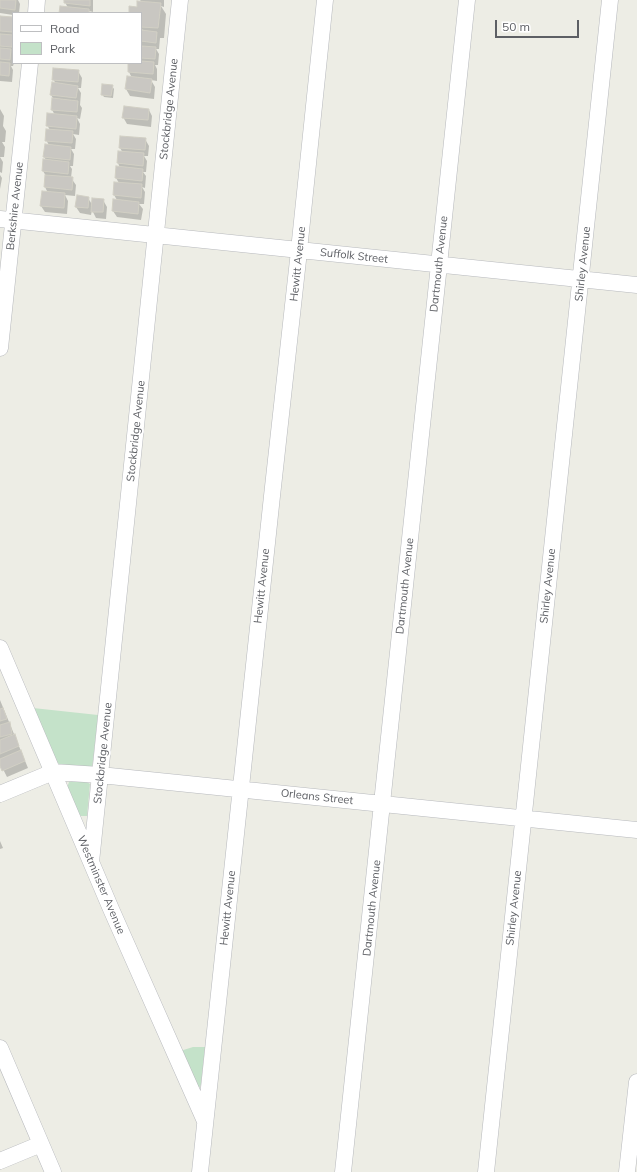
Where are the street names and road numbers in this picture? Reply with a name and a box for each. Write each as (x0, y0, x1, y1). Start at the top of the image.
street label: Stockbridge Avenue (157, 58, 181, 160)
street label: Berkshire Avenue (4, 161, 26, 251)
street label: Dartmouth Avenue (427, 215, 451, 313)
street label: Hewitt Avenue (288, 226, 308, 302)
street label: Shirley Avenue (572, 226, 594, 302)
street label: Suffolk Street (319, 246, 389, 266)
street label: Stockbridge Avenue (124, 380, 148, 482)
street label: Dartmouth Avenue (393, 537, 417, 635)
street label: Hewitt Avenue (252, 548, 272, 624)
street label: Shirley Avenue (537, 548, 559, 624)
street label: Stockbridge Avenue (91, 702, 115, 804)
street label: Orleans Street (280, 787, 354, 807)
street label: Westminster Avenue (74, 834, 128, 936)
street label: Dartmouth Avenue (360, 859, 384, 957)
street label: Hewitt Avenue (218, 870, 238, 946)
street label: Shirley Avenue (503, 870, 525, 946)

